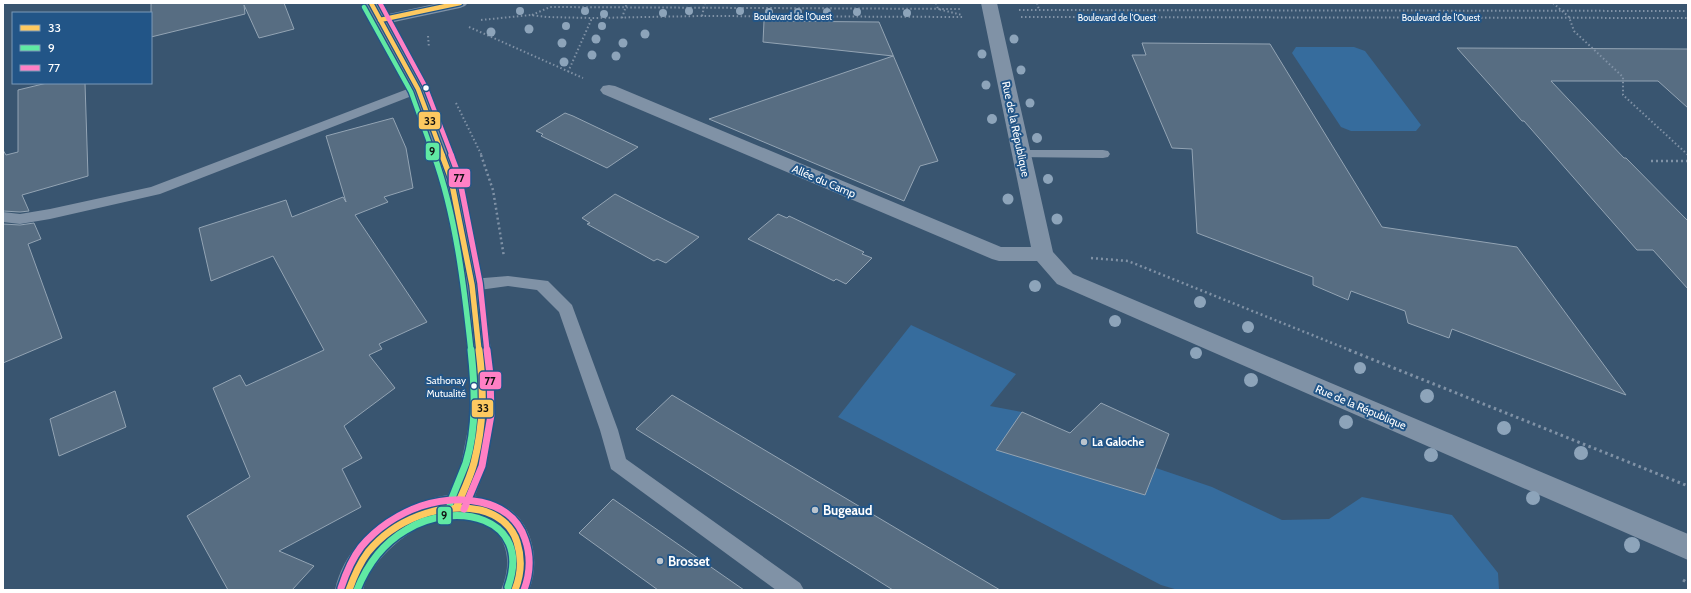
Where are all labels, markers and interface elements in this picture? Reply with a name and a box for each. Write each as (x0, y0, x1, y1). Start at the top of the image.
street label: Boulevard de l'Ouest (754, 11, 832, 22)
legend (12, 12, 152, 84)
street label: Boulevard de l'Ouest (1078, 12, 1156, 23)
street label: Boulevard de l'Ouest (1402, 12, 1480, 23)
text: 33 (48, 20, 61, 35)
text: 9 (48, 40, 55, 55)
text: 77 (48, 60, 60, 75)
street label: Rue de la République (999, 80, 1033, 178)
unlabelled marker (421, 83, 431, 93)
line badge: 33 (418, 111, 441, 130)
text: 33 (424, 114, 436, 128)
line badge: 9 (425, 142, 440, 161)
text: 9 (429, 144, 435, 158)
street label: Allée du Camp (790, 161, 858, 201)
line badge: 77 (448, 168, 471, 188)
text: 77 (453, 171, 465, 185)
line badge: 77 (479, 371, 502, 390)
place label: Sathonay Mutualité (426, 374, 466, 400)
text: 77 (484, 374, 496, 388)
marker: Sathonay Mutualité (469, 381, 479, 391)
street label: Rue de la République (1313, 382, 1409, 433)
line badge: 33 (471, 399, 494, 418)
text: 33 (477, 401, 489, 415)
place label: La Galoche (1092, 435, 1144, 449)
marker: La Galoche (1079, 437, 1089, 447)
place label: Bugeaud (823, 502, 872, 518)
marker: Bugeaud (810, 505, 820, 515)
line badge: 9 (437, 506, 452, 525)
text: 9 (441, 508, 447, 522)
place label: Brosset (668, 553, 710, 569)
marker: Brosset (655, 556, 665, 566)

